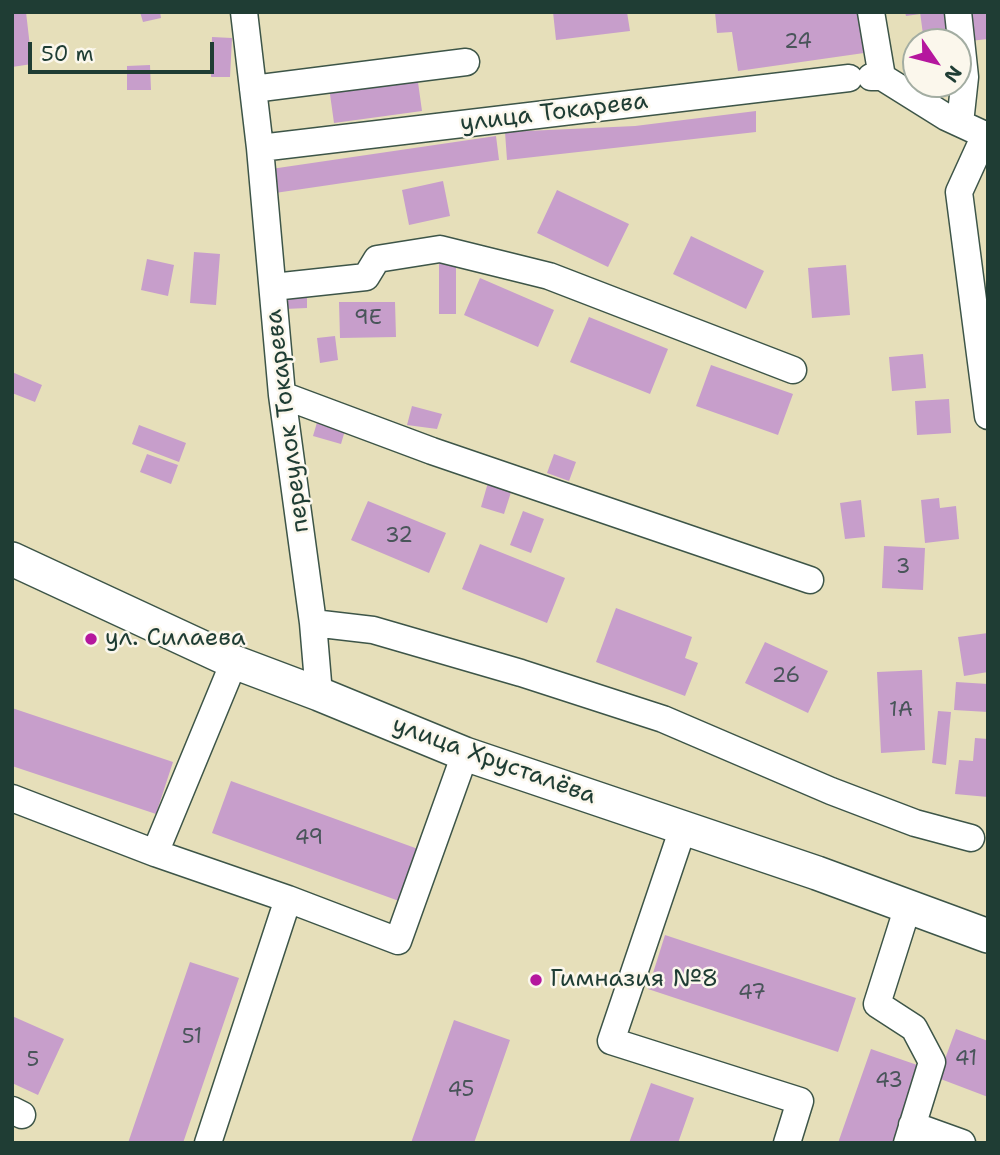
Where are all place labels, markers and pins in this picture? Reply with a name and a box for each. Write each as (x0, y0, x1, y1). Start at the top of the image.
place label: ул. Силаева (105, 625, 246, 653)
marker: ул. Силаева (83, 631, 99, 647)
place label: Гимназия №8 (550, 966, 718, 994)
marker: Гимназия №8 (528, 972, 544, 988)

